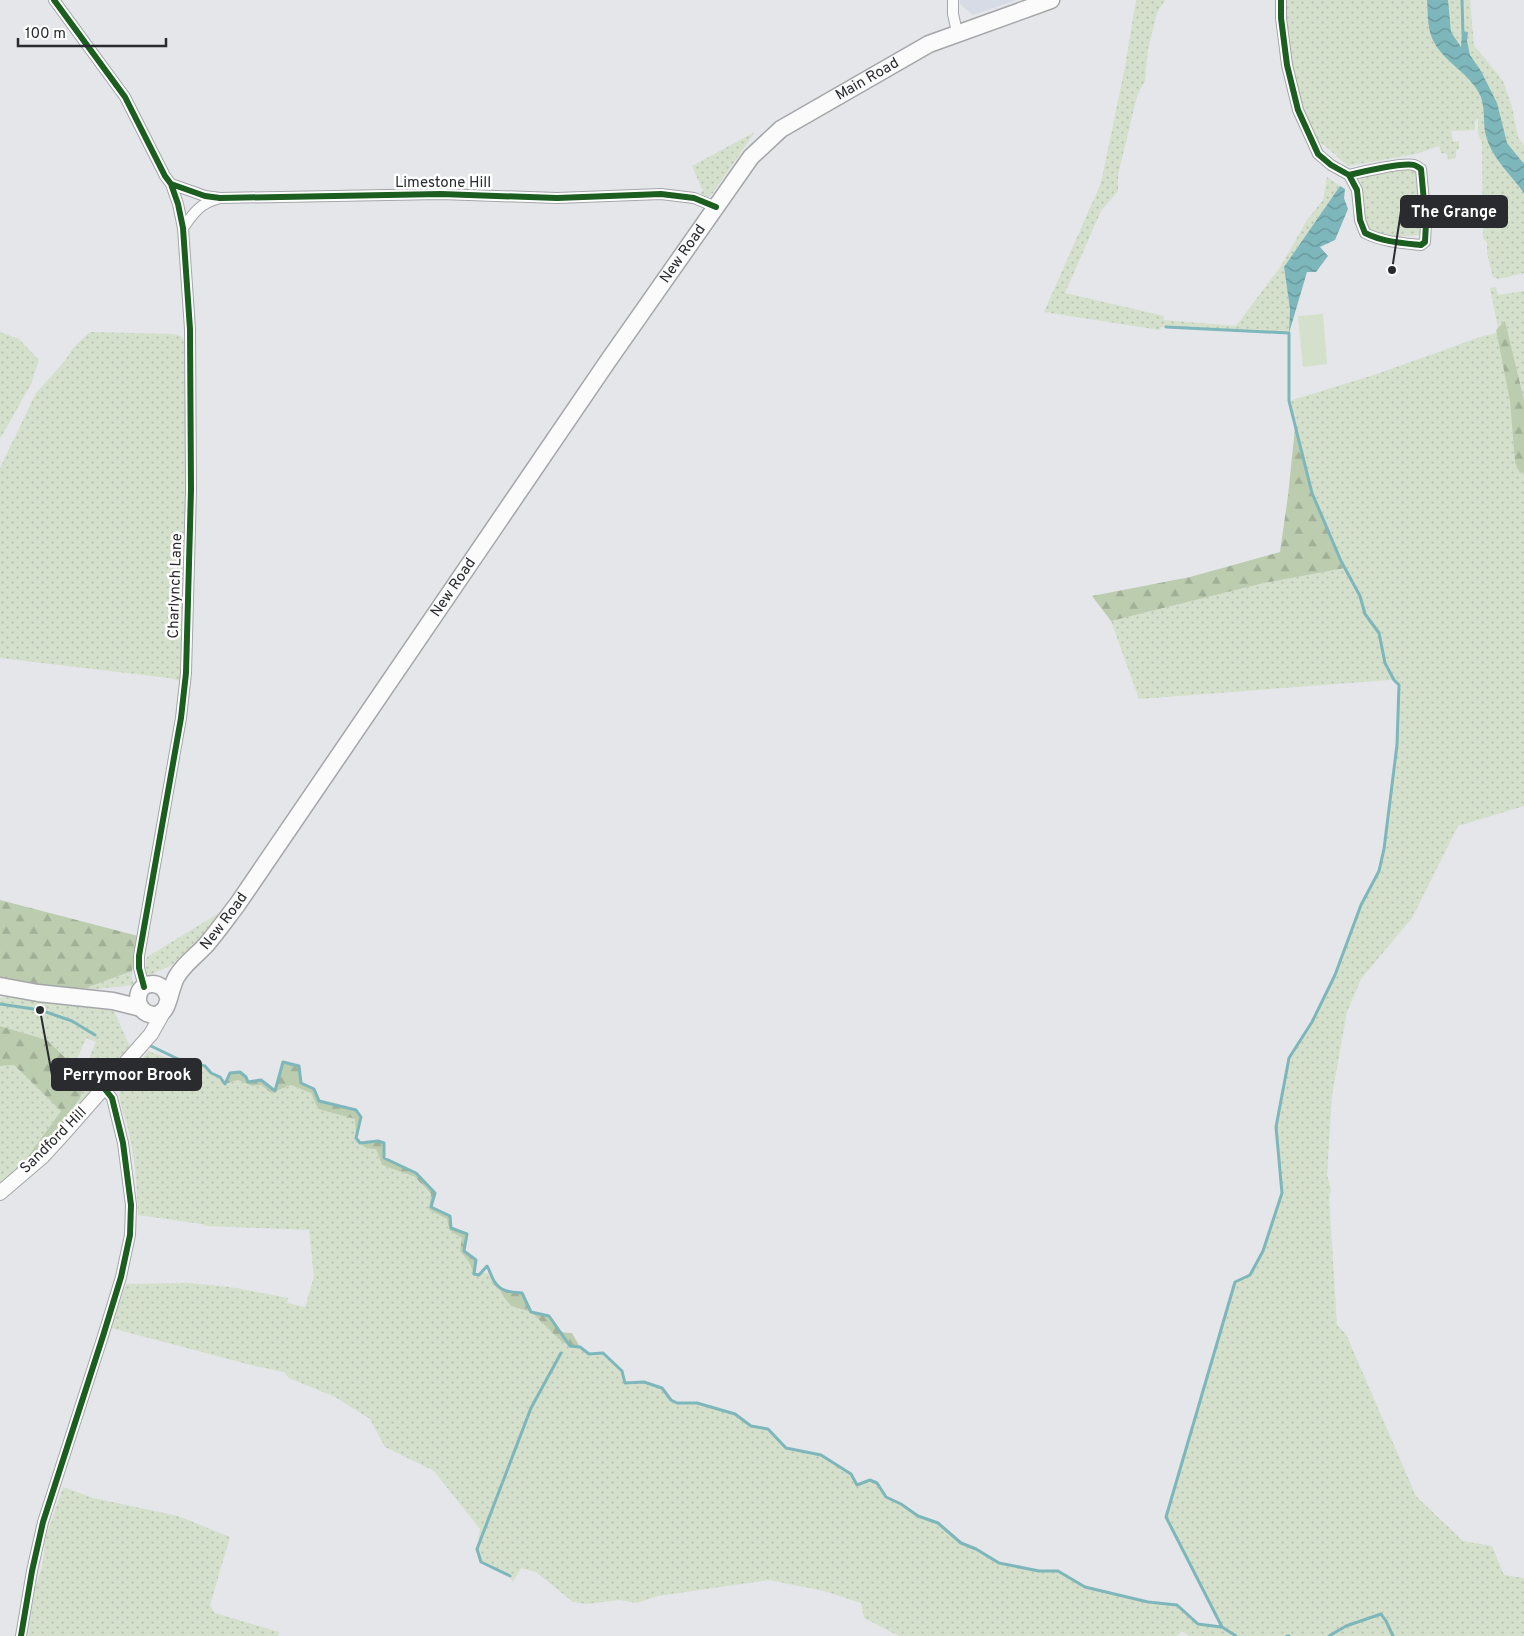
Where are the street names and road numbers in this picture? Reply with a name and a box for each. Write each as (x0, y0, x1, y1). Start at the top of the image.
street label: Main Road (832, 54, 902, 105)
street label: Limestone Hill (395, 174, 491, 193)
street label: New Road (656, 221, 710, 287)
street label: Charlynch Lane (165, 533, 187, 639)
street label: New Road (427, 554, 480, 621)
street label: New Road (196, 889, 252, 954)
street label: Sandford Hill (17, 1104, 91, 1178)

